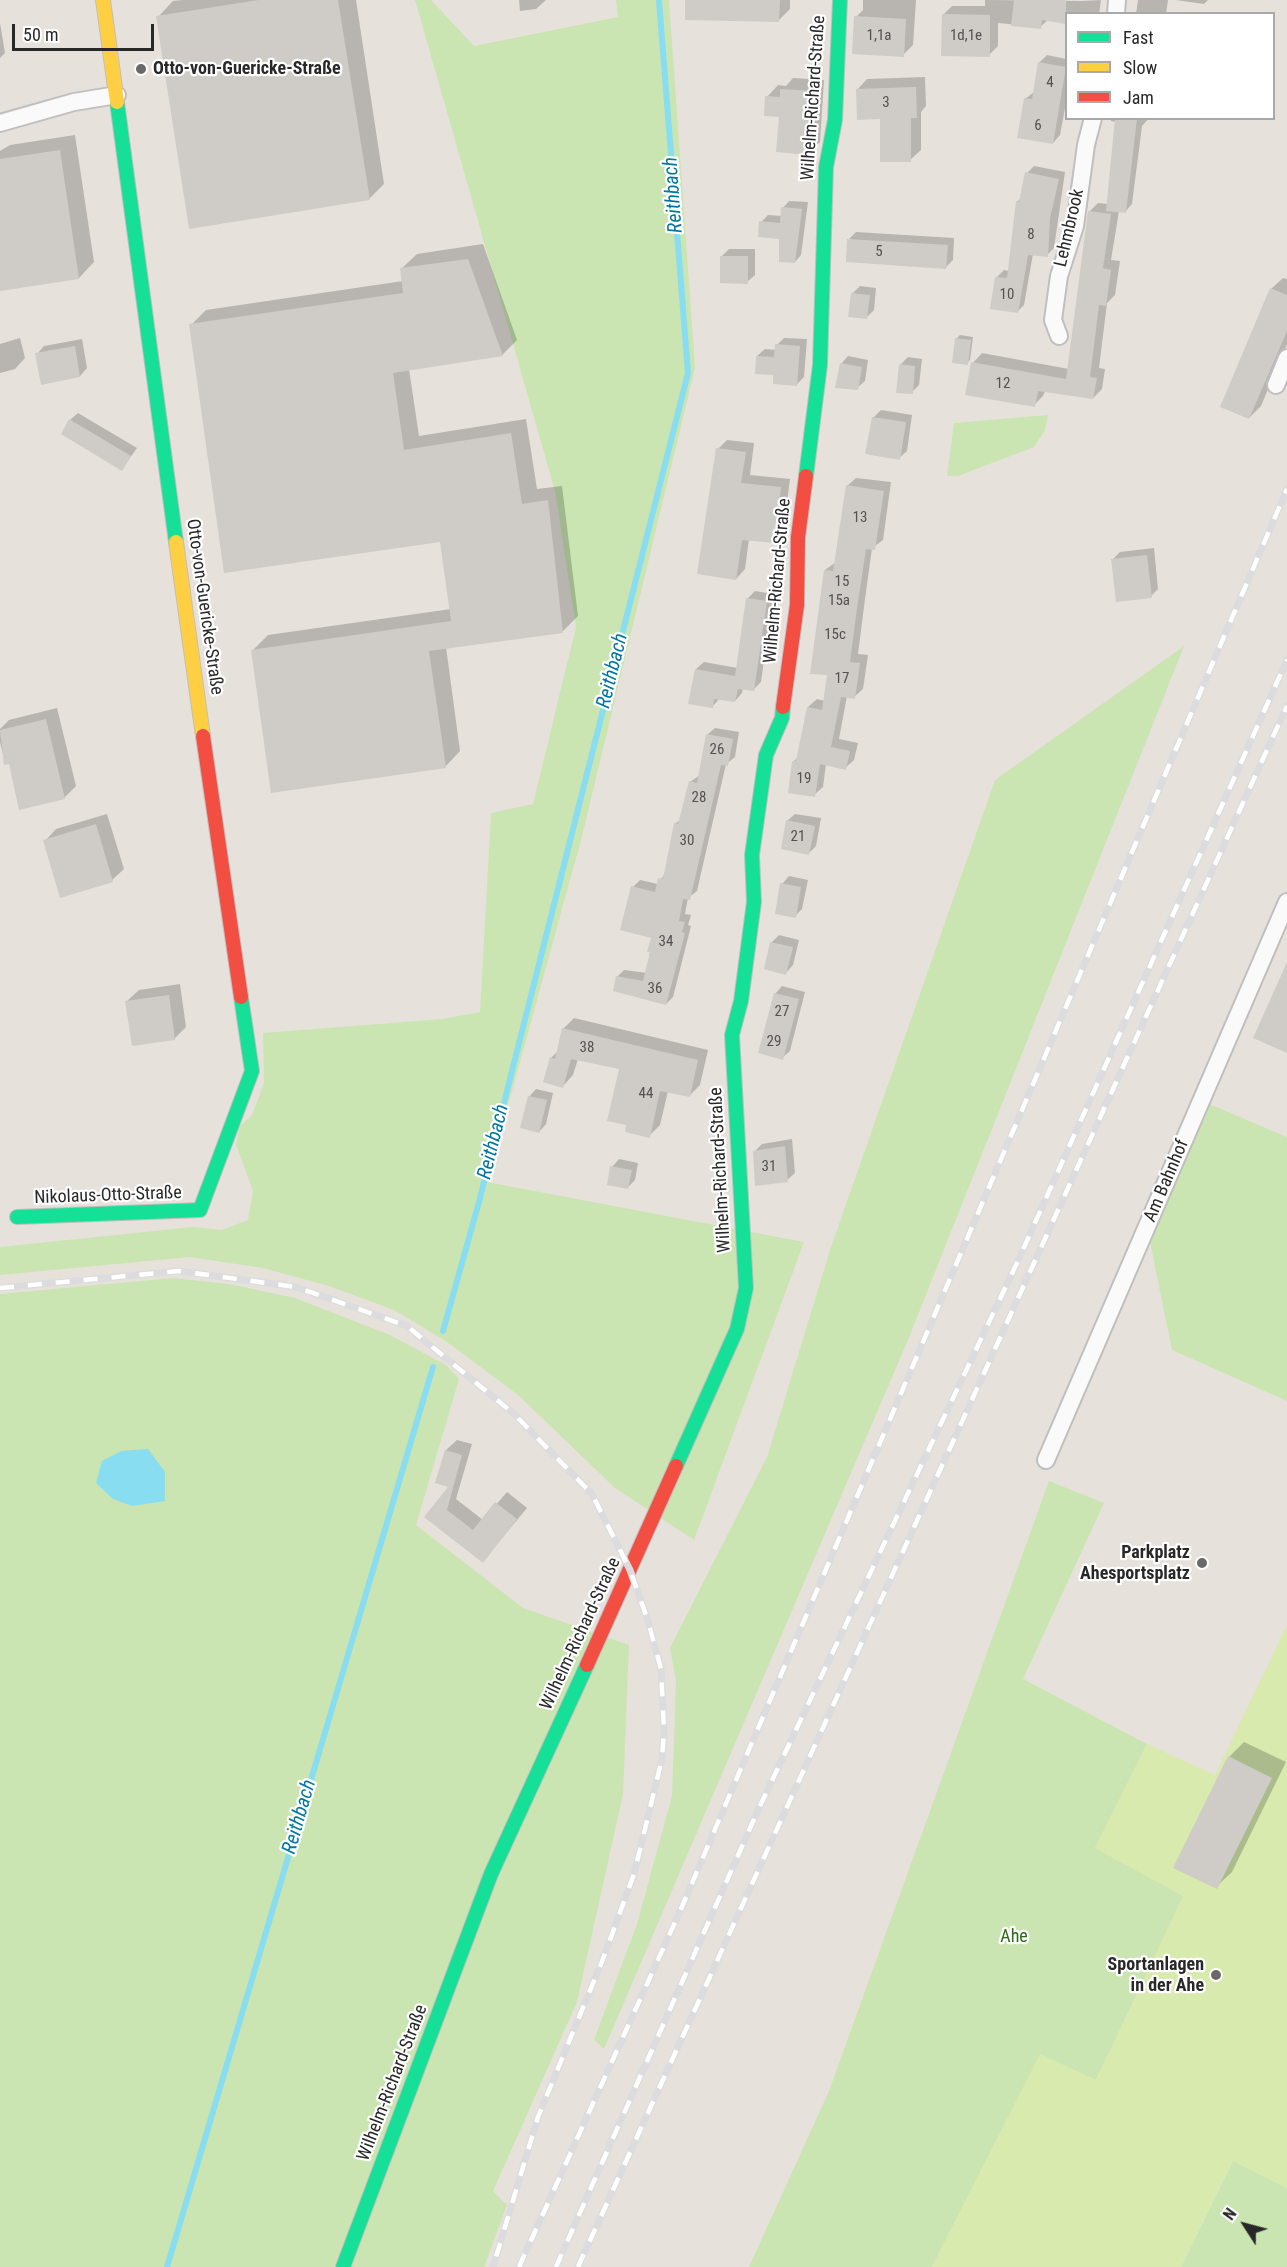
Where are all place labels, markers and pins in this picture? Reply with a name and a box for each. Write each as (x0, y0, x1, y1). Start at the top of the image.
place label: Otto-von-Guericke-Straße (153, 58, 341, 80)
marker: Otto-von-Guericke-Straße (134, 62, 148, 76)
place label: Parkplatz Ahesportsplatz (1080, 1542, 1190, 1584)
marker: Parkplatz Ahesportsplatz (1195, 1556, 1209, 1570)
place label: Sportanlagen in der Ahe (1108, 1954, 1204, 1996)
marker: Sportanlagen in der Ahe (1209, 1968, 1223, 1982)

